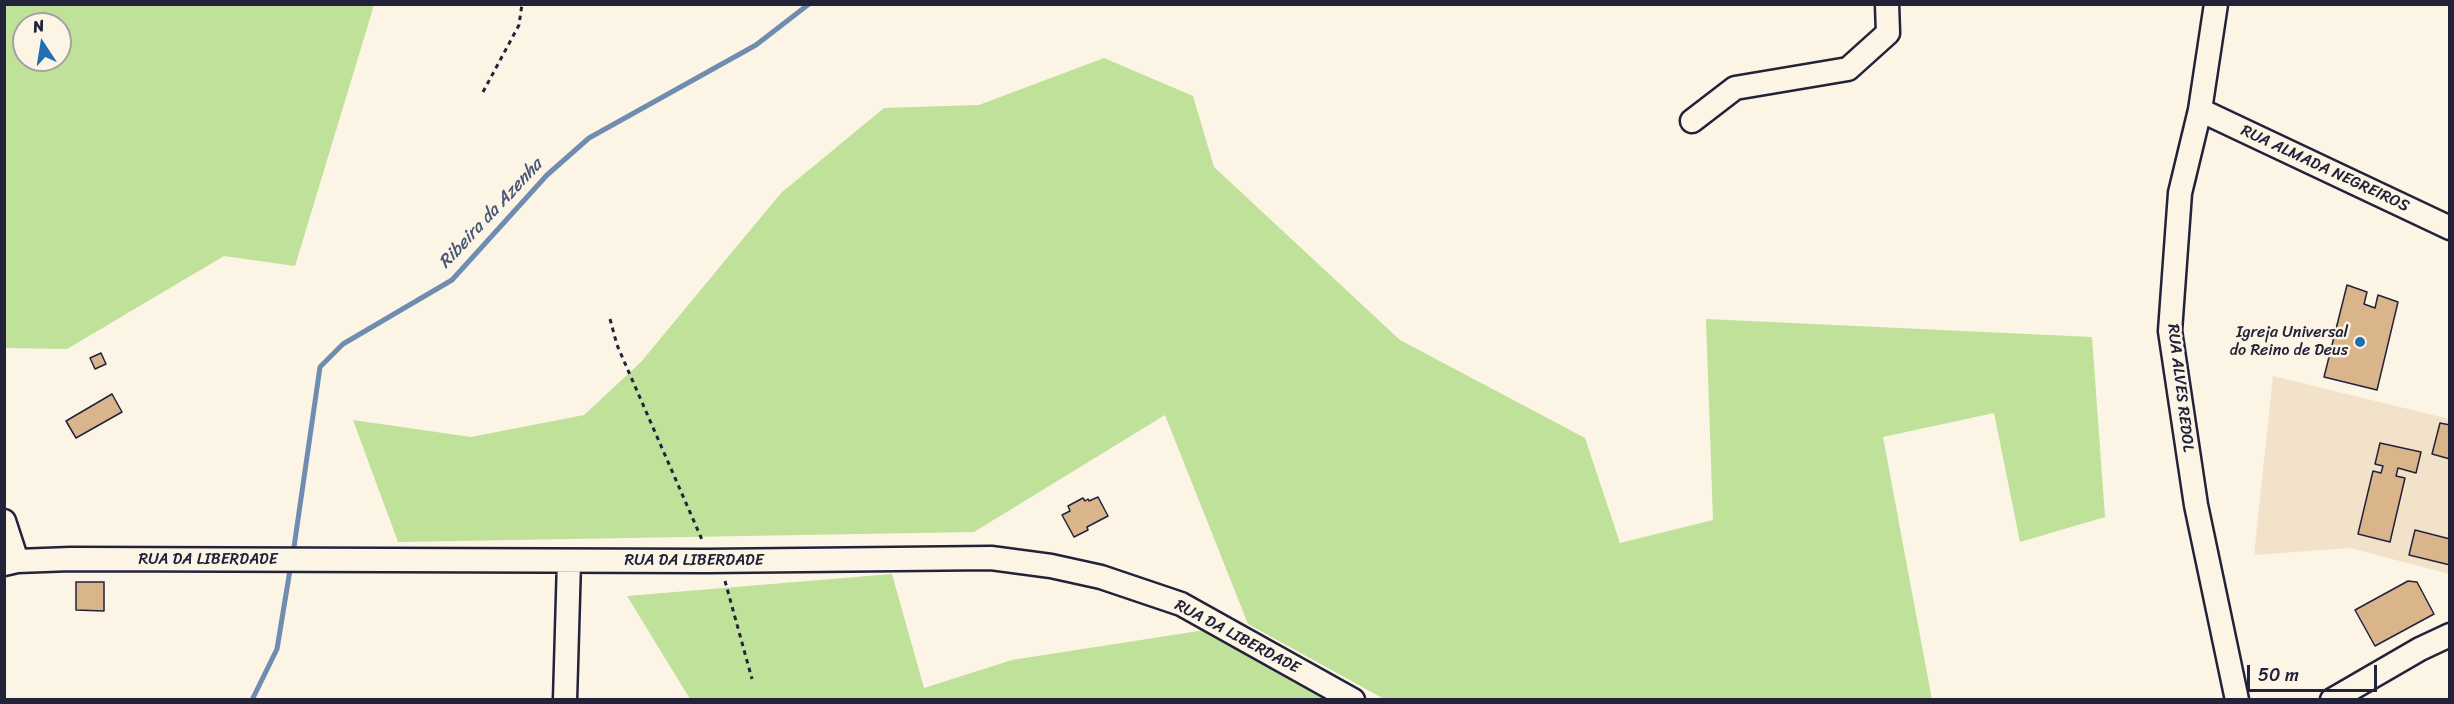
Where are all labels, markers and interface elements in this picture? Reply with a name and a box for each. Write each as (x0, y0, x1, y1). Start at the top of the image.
text: N (30, 11, 47, 41)
north arrow (12, 12, 72, 72)
street label: RUA ALMADA NEGREIROS (2238, 122, 2412, 216)
water label: Ribeira da Azenha (435, 155, 547, 273)
street label: RUA ALVES REDOL (2163, 323, 2197, 453)
place label: Igreja Universal do Reino de Deus (2230, 323, 2348, 361)
marker: Igreja Universal do Reino de Deus (2353, 335, 2367, 349)
street label: RUA DA LIBERDADE (138, 550, 278, 570)
street label: RUA DA LIBERDADE (624, 551, 764, 571)
street label: RUA DA LIBERDADE (1171, 596, 1303, 678)
scale bar (2250, 653, 2380, 691)
text: 50 m (2258, 659, 2299, 691)

